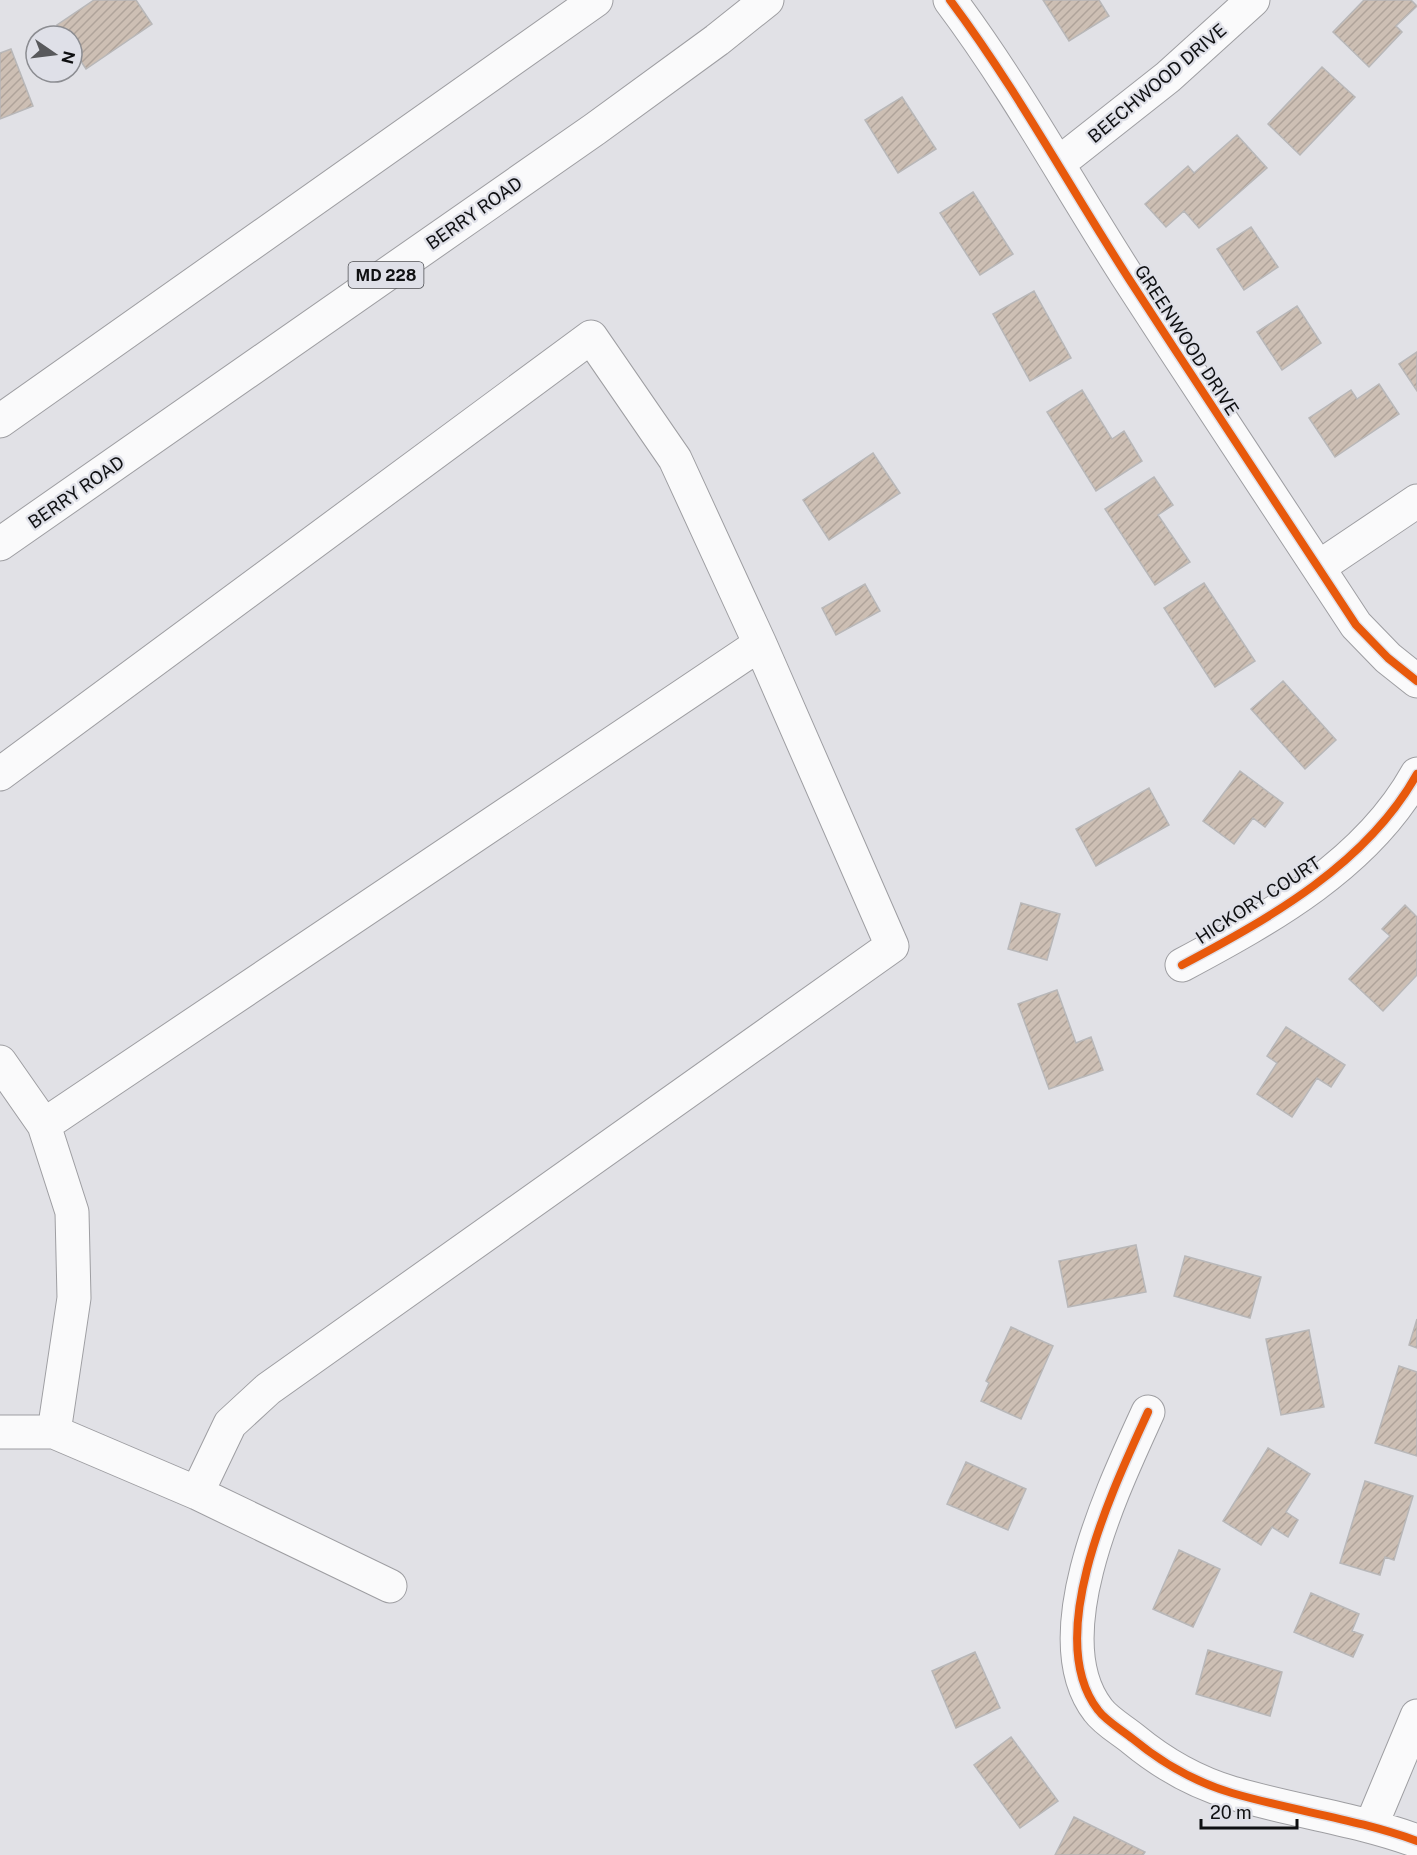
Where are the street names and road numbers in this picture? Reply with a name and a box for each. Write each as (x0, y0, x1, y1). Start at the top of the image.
street label: BEECHWOOD DRIVE (1084, 19, 1230, 147)
street label: BERRY ROAD (422, 172, 526, 254)
street label: GREENWOOD DRIVE (1131, 261, 1243, 419)
road number: MD 228 (348, 262, 424, 288)
street label: BERRY ROAD (24, 451, 128, 533)
street label: HICKORY COURT (1192, 852, 1325, 948)

